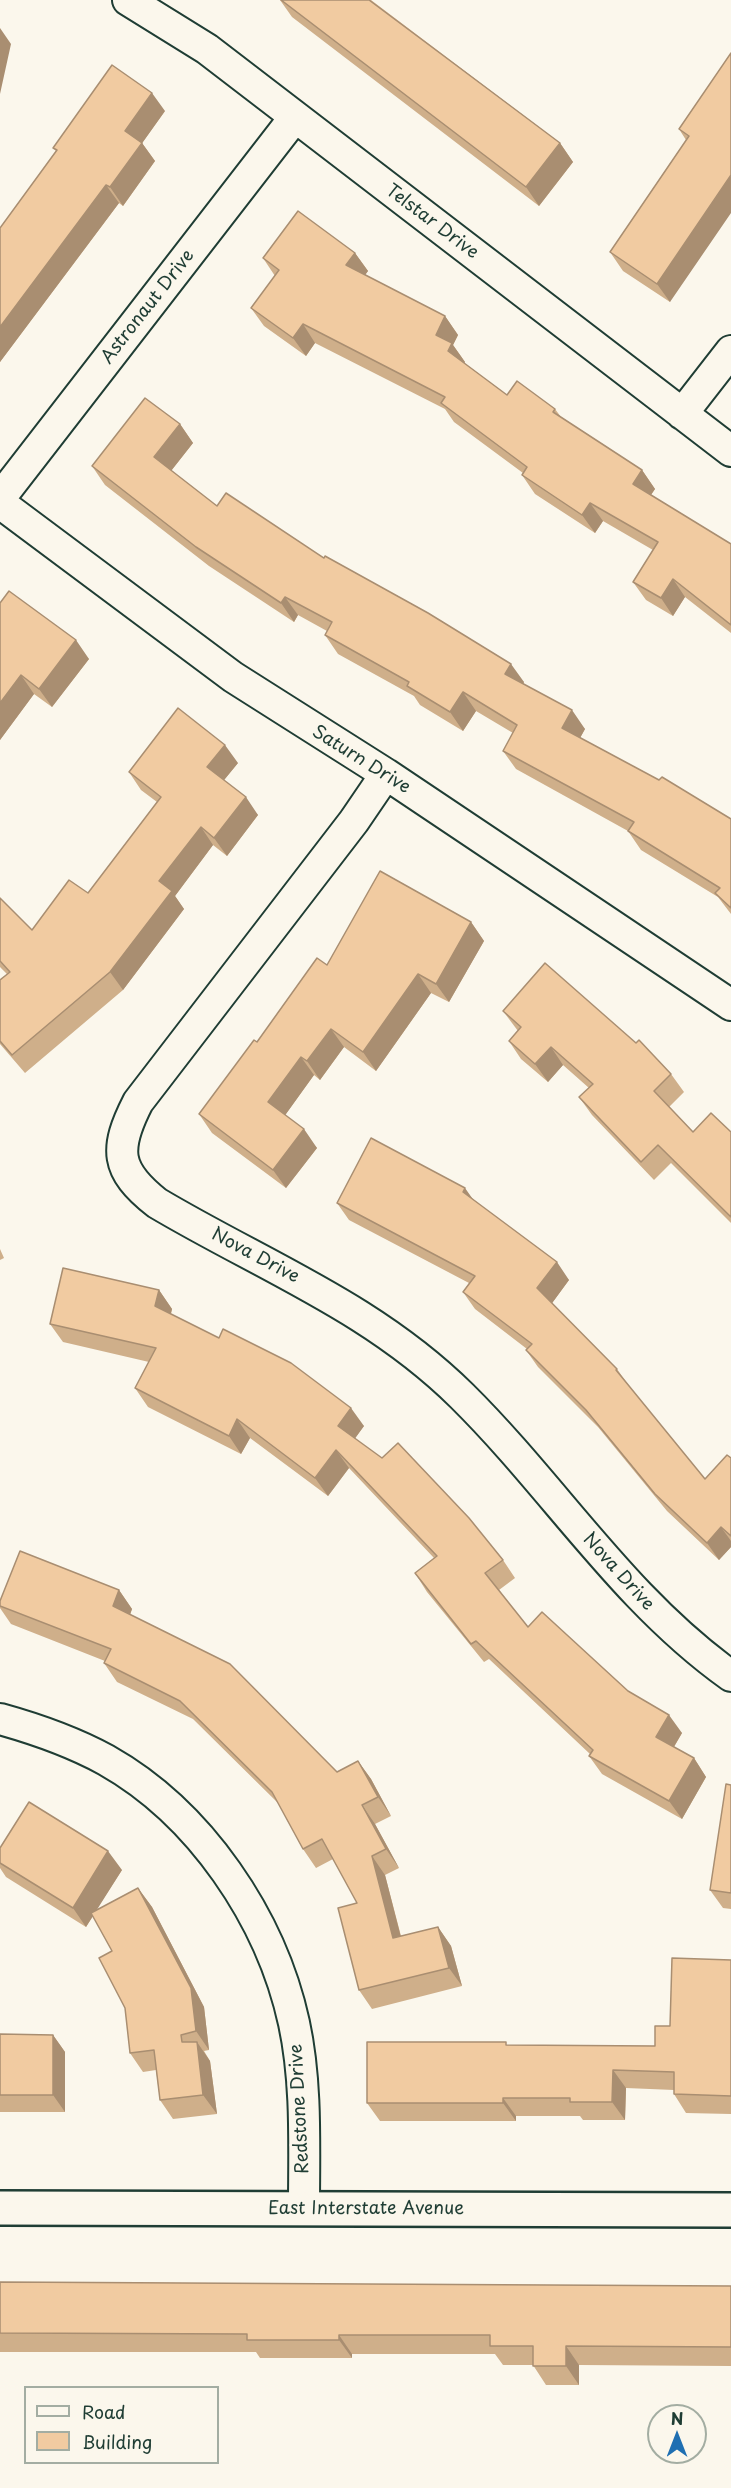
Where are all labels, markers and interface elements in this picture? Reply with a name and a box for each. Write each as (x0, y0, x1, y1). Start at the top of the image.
street label: Telstar Drive (381, 180, 483, 264)
street label: Astronaut Drive (97, 246, 199, 368)
street label: Saturn Drive (308, 721, 414, 799)
street label: Nova Drive (207, 1224, 303, 1288)
street label: Nova Drive (578, 1529, 658, 1615)
street label: Redstone Drive (286, 2043, 314, 2175)
street label: East Interstate Avenue (268, 2198, 464, 2220)
legend (24, 2386, 219, 2464)
text: Road (82, 2398, 126, 2425)
north arrow (647, 2404, 707, 2464)
text: N (671, 2406, 683, 2430)
text: Building (82, 2428, 152, 2455)

